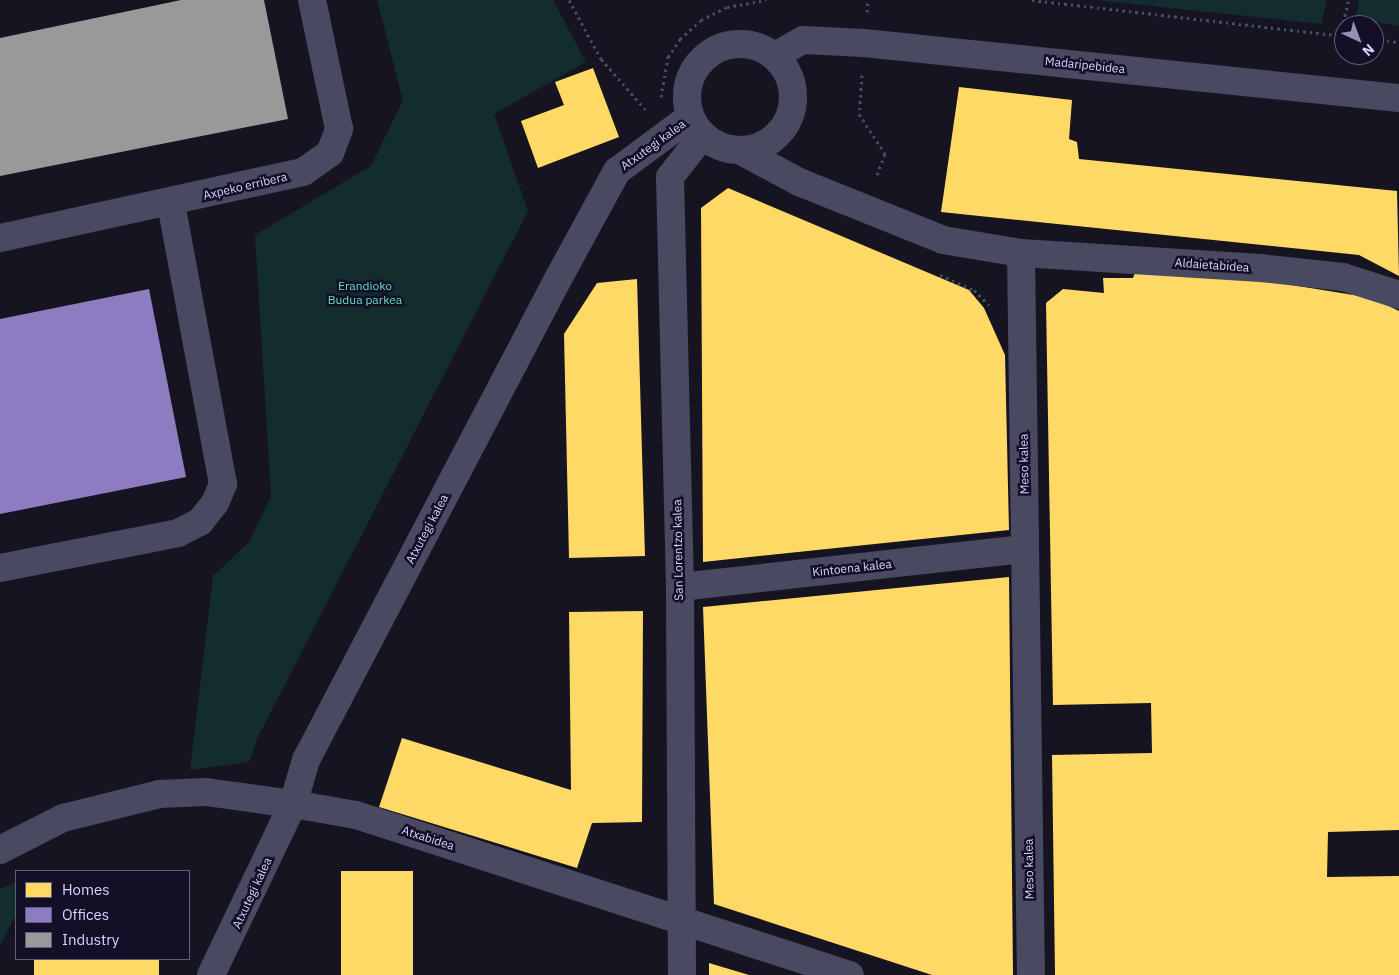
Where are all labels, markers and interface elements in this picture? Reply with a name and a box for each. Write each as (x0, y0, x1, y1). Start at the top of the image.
north arrow (1334, 15, 1384, 65)
text: N (1359, 40, 1378, 60)
street label: Madaripebidea (1044, 54, 1126, 76)
street label: Atxutegi kalea (618, 117, 688, 173)
street label: Axpeko erribera (202, 169, 288, 203)
street label: Aldaietabidea (1174, 255, 1250, 275)
park label: Erandioko Budua parkea (328, 279, 402, 307)
street label: Meso kalea (1016, 434, 1032, 494)
street label: Atxutegi kalea (403, 492, 451, 566)
street label: San Lorentzo kalea (670, 499, 686, 601)
street label: Kintoena kalea (812, 557, 892, 579)
street label: Atxabidea (400, 823, 456, 853)
street label: Meso kalea (1021, 839, 1037, 899)
street label: Atxutegi kalea (229, 855, 275, 931)
legend (15, 870, 190, 960)
text: Homes (62, 880, 110, 899)
text: Offices (62, 905, 109, 924)
text: Industry (62, 930, 119, 949)

